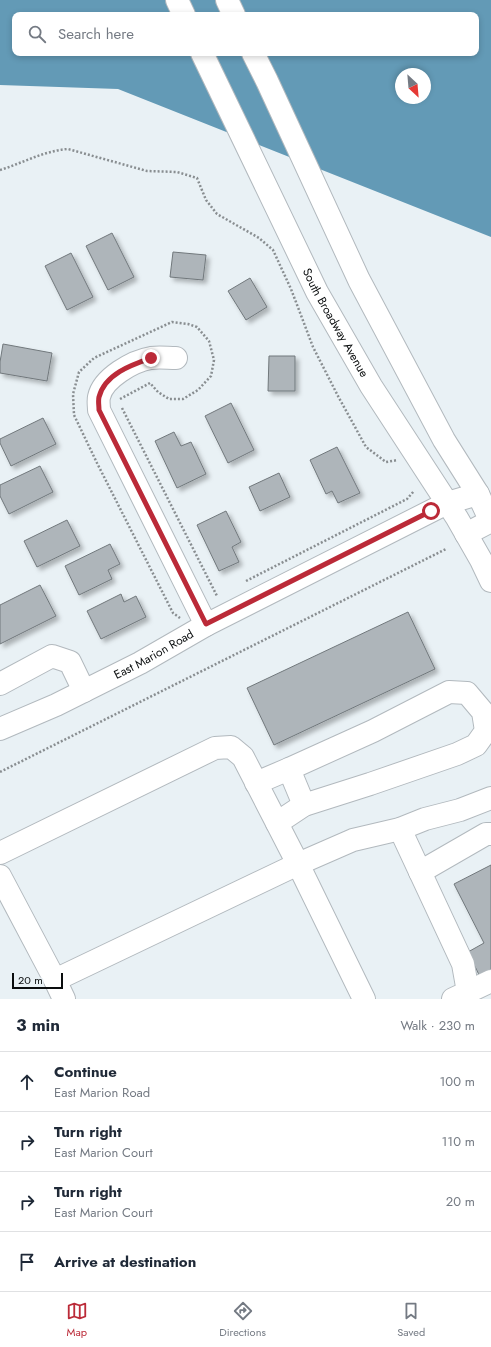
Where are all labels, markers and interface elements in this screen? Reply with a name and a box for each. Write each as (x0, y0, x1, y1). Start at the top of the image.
search box (12, 12, 479, 56)
icon: search (26, 23, 48, 45)
text: Search here (58, 23, 134, 45)
north arrow (395, 68, 431, 104)
street label: South Broadway Avenue (298, 265, 373, 381)
route end (142, 349, 160, 367)
route start (422, 502, 440, 520)
street label: East Marion Road (111, 625, 197, 684)
scale bar (12, 971, 63, 990)
text: 20 m (18, 972, 43, 988)
text: 3 min (16, 1013, 60, 1037)
text: Walk · 230 m (400, 1016, 475, 1035)
text: Continue (54, 1061, 117, 1083)
icon: ahead (16, 1071, 38, 1093)
text: 100 m (440, 1072, 475, 1091)
text: East Marion Road (54, 1083, 150, 1102)
text: Turn right (54, 1121, 122, 1143)
icon: right (16, 1131, 38, 1153)
text: 110 m (441, 1132, 475, 1151)
text: East Marion Court (54, 1143, 153, 1162)
text: Turn right (54, 1181, 122, 1203)
icon: right (16, 1191, 38, 1213)
text: 20 m (446, 1192, 475, 1211)
text: East Marion Court (54, 1203, 153, 1222)
icon: arrive (16, 1251, 38, 1273)
text: Arrive at destination (54, 1251, 196, 1273)
tab: Map (66, 1300, 88, 1340)
tab: Directions (219, 1300, 266, 1340)
tab: Saved (397, 1300, 425, 1340)

